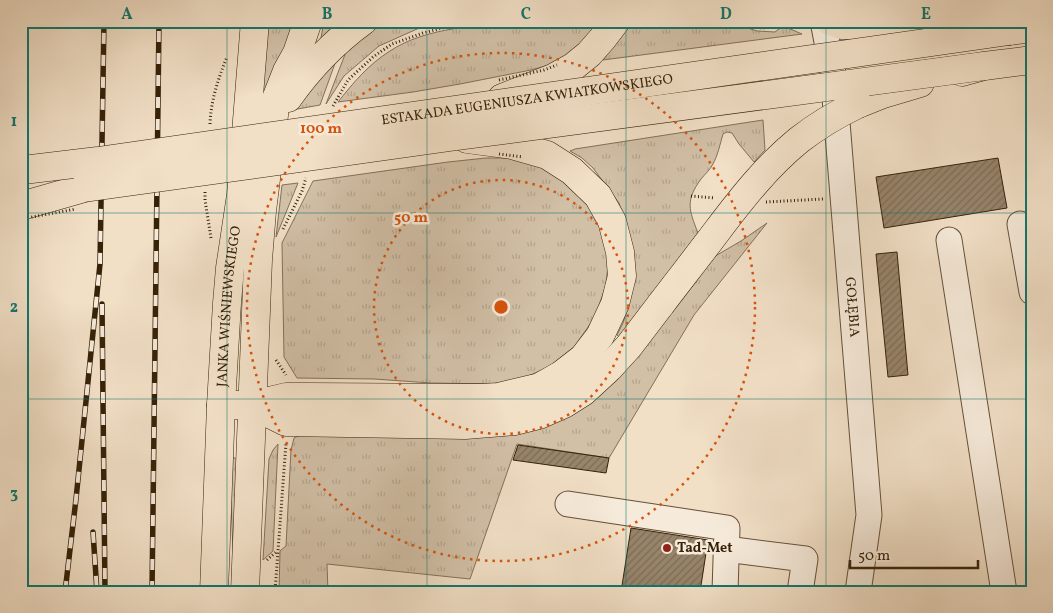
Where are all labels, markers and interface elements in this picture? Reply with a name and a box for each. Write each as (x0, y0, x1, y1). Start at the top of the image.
text: A (121, 4, 133, 26)
text: B (322, 4, 333, 26)
text: C (521, 4, 531, 26)
text: D (720, 4, 732, 26)
text: E (921, 4, 931, 26)
street label: ESTAKADA EUGENIUSZA KWIATKOWSKIEGO (380, 70, 674, 130)
text: 1 (11, 111, 17, 133)
text: 100 m (300, 119, 343, 140)
text: 50 m (394, 208, 428, 229)
street label: JANKA WIŚNIEWSKIEGO (213, 225, 246, 388)
street label: GOŁĘBIA (840, 276, 864, 338)
text: 2 (10, 297, 18, 319)
centre of rings (492, 298, 510, 316)
text: 3 (10, 483, 18, 505)
scale bar (850, 538, 978, 570)
place label: Tad-Met (677, 539, 732, 558)
marker: Tad-Met (661, 542, 673, 554)
text: 50 m (858, 546, 890, 567)

